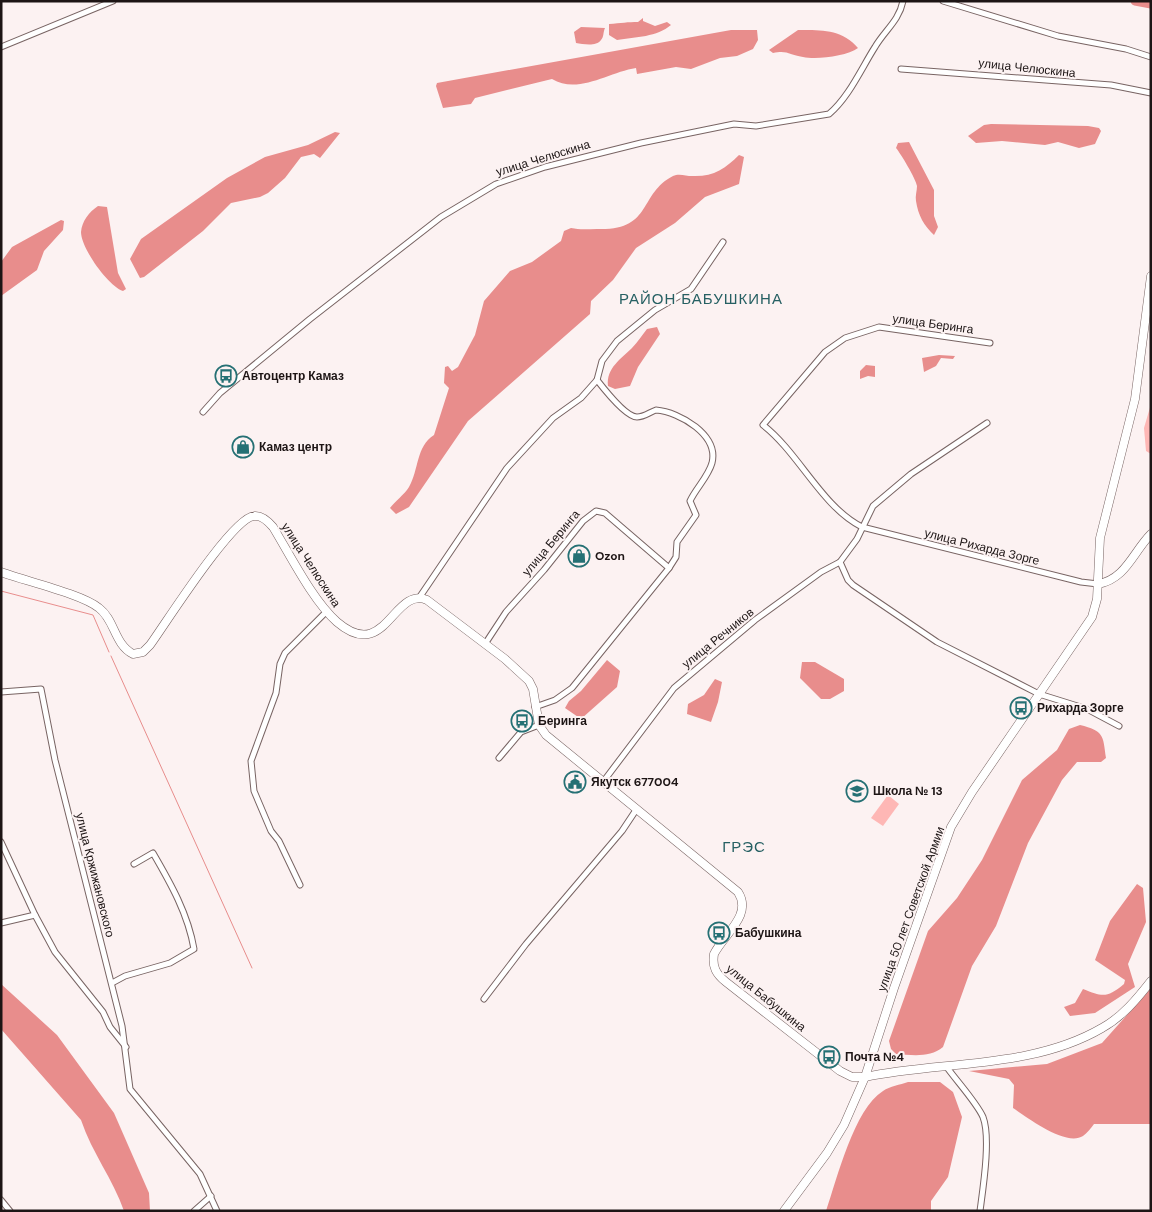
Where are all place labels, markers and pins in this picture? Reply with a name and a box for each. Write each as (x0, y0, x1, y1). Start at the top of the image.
bus stop icon: Автоцентр Камаз (214, 364, 238, 388)
place label: Автоцентр Камаз (242, 368, 344, 384)
shop icon: Камаз центр (231, 435, 255, 459)
place label: Камаз центр (259, 439, 332, 455)
shop icon: Ozon (567, 544, 591, 568)
place label: Ozon (595, 548, 625, 564)
bus stop icon: Рихарда Зорге (1009, 696, 1033, 720)
place label: Рихарда Зорге (1037, 700, 1124, 716)
bus stop icon: Беринга (510, 709, 534, 733)
place label: Беринга (538, 713, 587, 729)
public building icon: Якутск 677004 (563, 770, 587, 794)
place label: Якутск 677004 (591, 774, 679, 790)
school or university icon: Школа № 13 (845, 779, 869, 803)
place label: Школа № 13 (873, 783, 943, 799)
bus stop icon: Бабушкина (707, 921, 731, 945)
place label: Бабушкина (735, 925, 802, 941)
bus stop icon: Почта №4 (817, 1045, 841, 1069)
place label: Почта №4 (845, 1049, 904, 1065)

